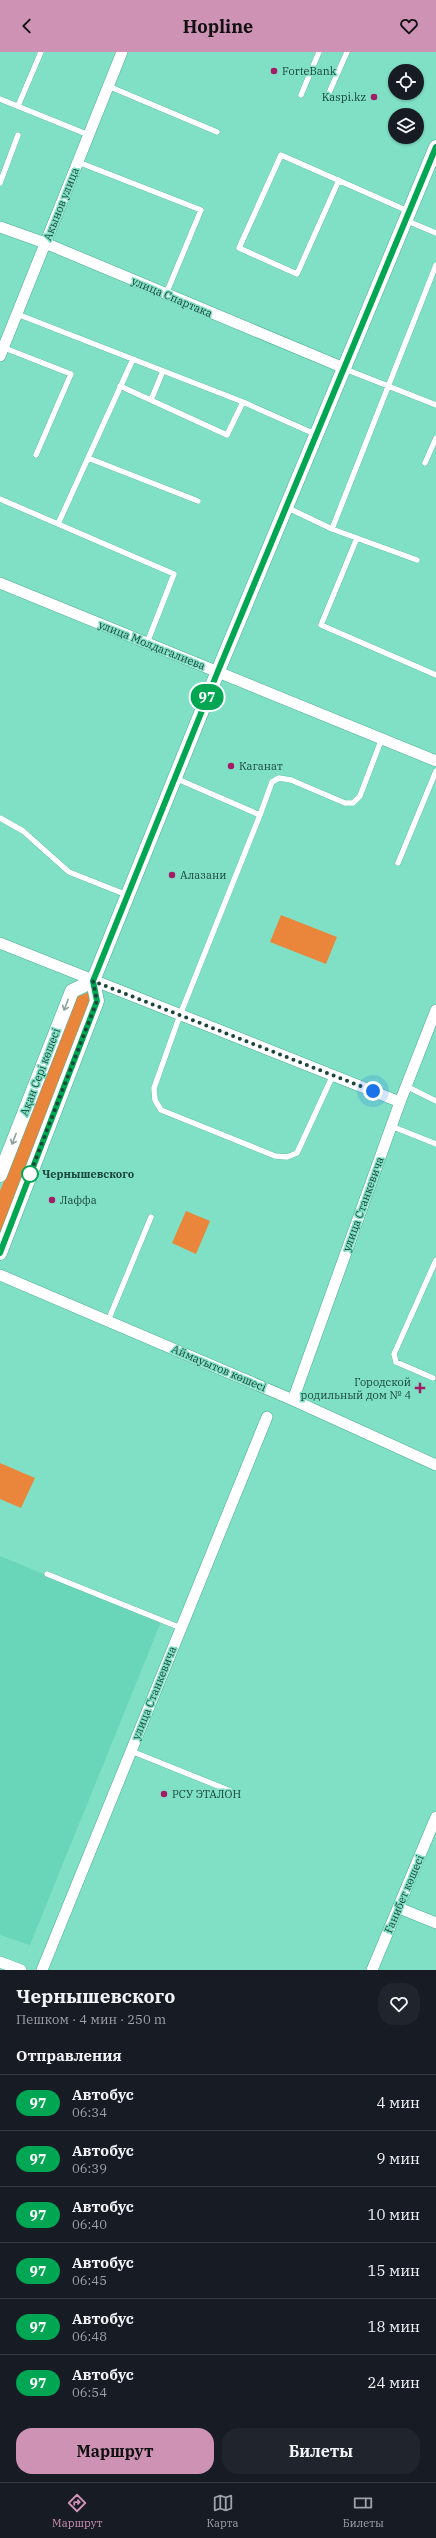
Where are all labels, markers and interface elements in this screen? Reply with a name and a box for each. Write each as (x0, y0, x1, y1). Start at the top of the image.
icon: back (16, 15, 38, 37)
text: Hopline (183, 15, 253, 38)
icon: heart (398, 15, 420, 37)
place label: ForteBank (282, 64, 337, 78)
map controls (388, 64, 424, 144)
button: locate (388, 64, 424, 100)
marker: ForteBank (269, 66, 279, 76)
place label: Kaspi.kz (322, 90, 366, 104)
marker: Kaspi.kz (369, 92, 379, 102)
button: layers (388, 108, 424, 144)
street label: Акынов улица (40, 165, 82, 243)
street label: улица Спартака (129, 274, 215, 320)
street label: улица Молдагалиева (97, 617, 207, 673)
line badge: 97 (189, 684, 225, 710)
text: 97 (199, 688, 215, 706)
place label: Каганат (239, 759, 283, 773)
marker: Каганат (226, 761, 236, 771)
place label: Алазани (180, 868, 226, 882)
marker: Алазани (167, 870, 177, 880)
one-way arrow (62, 999, 70, 1011)
street label: Ақан Сері көшесі (17, 1026, 63, 1118)
your location (363, 1081, 383, 1101)
one-way arrow (9, 1133, 17, 1145)
street label: улица Станкевича (339, 1155, 387, 1253)
marker: Чернышевского (21, 1165, 39, 1183)
place label: Чернышевского (42, 1167, 134, 1181)
place label: Лаффа (60, 1193, 97, 1207)
marker: Лаффа (47, 1195, 57, 1205)
street label: Аймауытов көшесі (170, 1342, 269, 1394)
place label: Городской родильный дом № 4 (301, 1375, 411, 1402)
marker: Городской родильный дом № 4 (414, 1382, 426, 1394)
street label: улица Станкевича (129, 1644, 179, 1742)
place label: РСУ ЭТАЛОН (172, 1787, 241, 1801)
marker: РСУ ЭТАЛОН (159, 1789, 169, 1799)
street label: Ғанибет көшесі (381, 1852, 427, 1935)
button: heart (378, 1983, 420, 2025)
text: Чернышевского (16, 1984, 175, 2008)
text: Пешком · 4 мин · 250 m (16, 2011, 166, 2028)
text: Отправления (16, 2046, 122, 2065)
text: Автобус (72, 2085, 134, 2104)
text: 4 мин (376, 2093, 420, 2112)
text: 97 (30, 2094, 46, 2112)
text: 06:34 (72, 2104, 107, 2121)
text: Автобус (72, 2141, 134, 2160)
text: 9 мин (376, 2149, 420, 2168)
text: 97 (30, 2150, 46, 2168)
text: 06:39 (72, 2160, 107, 2177)
text: Автобус (72, 2197, 134, 2216)
text: 10 мин (367, 2205, 420, 2224)
text: 97 (30, 2206, 46, 2224)
text: 06:40 (72, 2216, 107, 2233)
text: Автобус (72, 2253, 134, 2272)
text: 15 мин (367, 2261, 420, 2280)
text: 97 (30, 2262, 46, 2280)
text: 06:45 (72, 2272, 107, 2289)
text: Автобус (72, 2309, 134, 2328)
text: 18 мин (367, 2317, 420, 2336)
text: 97 (30, 2318, 46, 2336)
text: 06:48 (72, 2328, 107, 2345)
text: Автобус (72, 2365, 134, 2384)
text: 24 мин (367, 2373, 420, 2392)
text: 97 (30, 2374, 46, 2392)
text: 06:54 (72, 2384, 107, 2401)
button: Маршрут (16, 2428, 214, 2474)
button: Билеты (222, 2428, 420, 2474)
tab: Маршрут (52, 2492, 102, 2530)
tab: Карта (207, 2492, 239, 2530)
tab: Билеты (343, 2492, 384, 2530)

